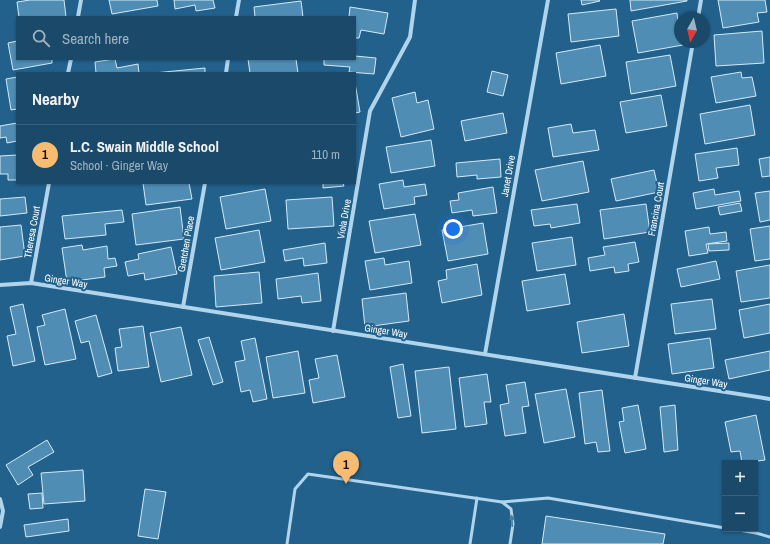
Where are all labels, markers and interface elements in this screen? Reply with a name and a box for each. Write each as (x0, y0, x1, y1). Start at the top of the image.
north arrow (674, 12, 710, 48)
search box (16, 16, 356, 60)
icon: search (30, 27, 52, 49)
text: Search here (62, 28, 129, 49)
text: Nearby (32, 87, 79, 110)
text: L.C. Swain Middle School (70, 136, 219, 157)
text: 1 (42, 146, 48, 163)
text: 110 m (311, 146, 340, 163)
street label: Janet Drive (498, 154, 518, 198)
text: School · Ginger Way (70, 157, 168, 174)
street label: Francina Court (645, 180, 667, 237)
street label: Viola Drive (334, 198, 354, 240)
street label: Theresa Court (21, 204, 43, 259)
street label: Gretchen Place (175, 215, 197, 273)
your location (443, 219, 463, 239)
street label: Ginger Way (44, 271, 89, 291)
street label: Ginger Way (364, 321, 409, 341)
street label: Ginger Way (684, 371, 729, 391)
pin: 1 (333, 451, 359, 484)
map controls (722, 460, 758, 532)
button: + (722, 460, 758, 496)
button: − (722, 496, 758, 532)
one-way arrow (508, 515, 515, 527)

